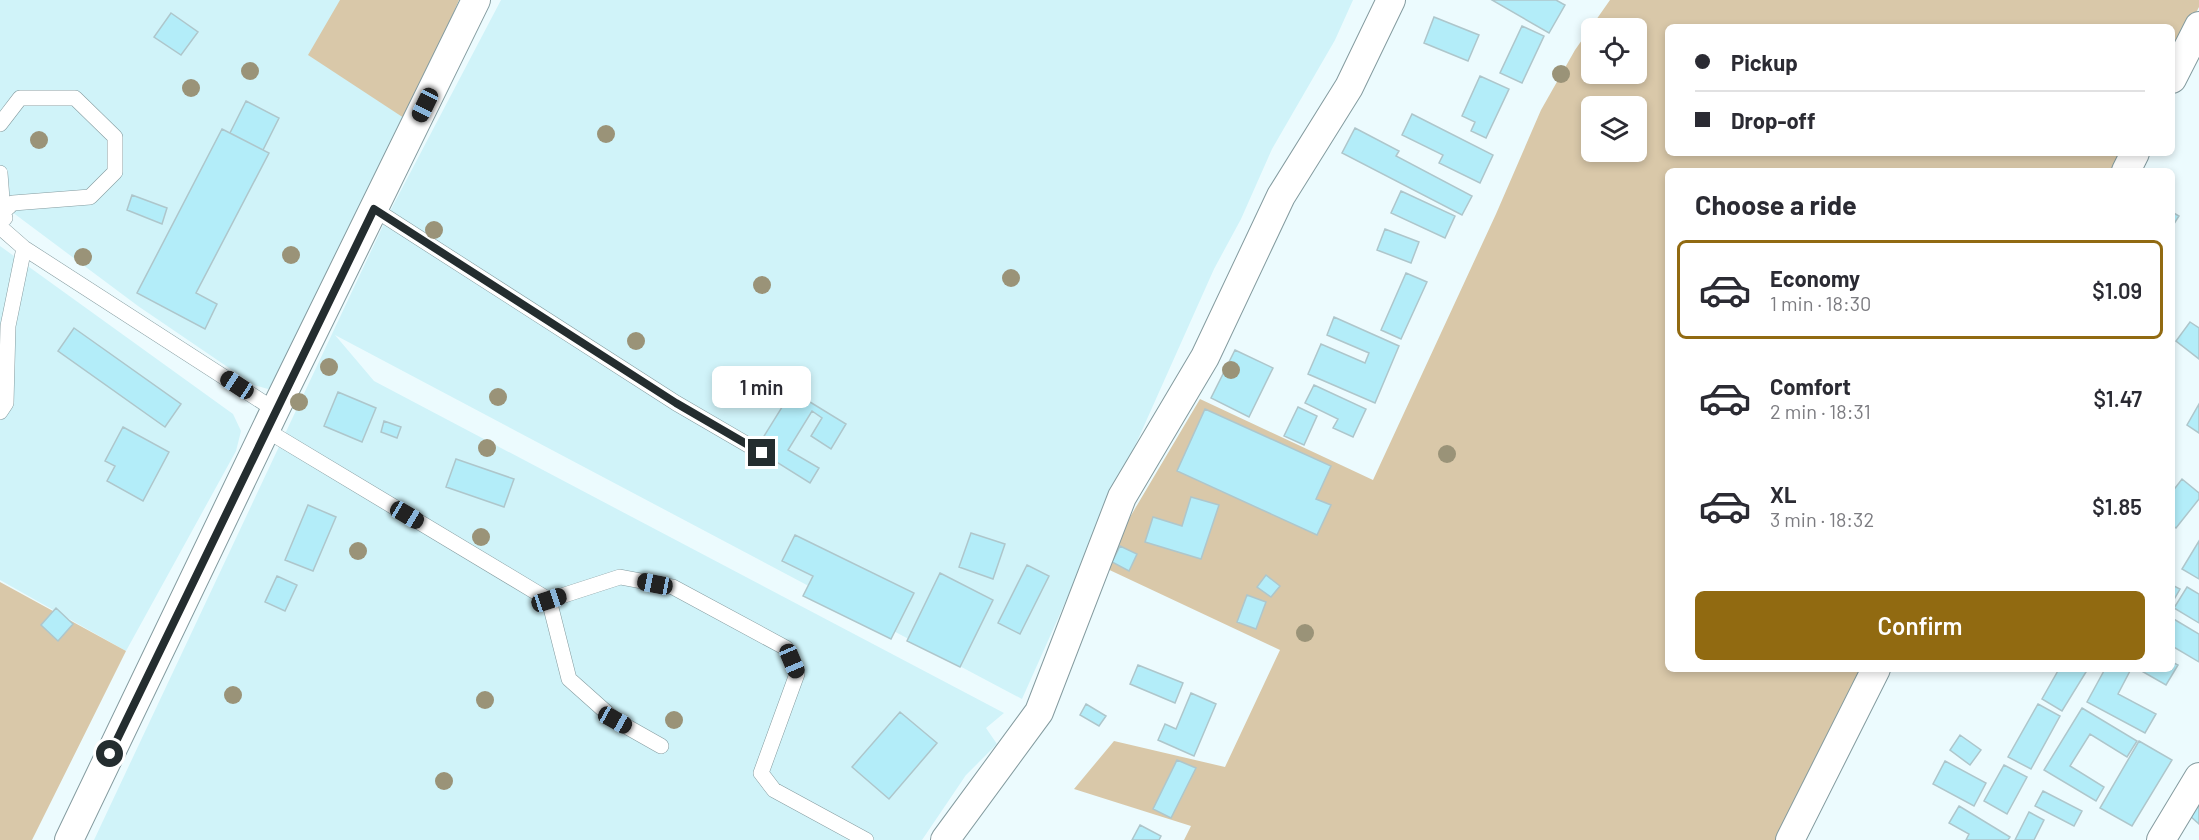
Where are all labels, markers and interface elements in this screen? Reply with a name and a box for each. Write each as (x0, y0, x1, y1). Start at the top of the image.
map controls (1581, 18, 1647, 162)
button: locate (1581, 18, 1647, 84)
text: Pickup (1731, 49, 1798, 75)
car (409, 85, 441, 125)
button: layers (1581, 96, 1647, 162)
text: Drop-off (1731, 107, 1815, 133)
text: Choose a ride (1695, 188, 1857, 220)
icon: car (1698, 263, 1752, 317)
text: Economy (1770, 265, 1860, 291)
text: $1.09 (2092, 277, 2142, 303)
text: 1 min · 18:30 (1770, 291, 1871, 315)
callout: 1 min (712, 366, 812, 408)
car (217, 368, 257, 402)
icon: car (1698, 371, 1752, 425)
text: Comfort (1770, 373, 1851, 399)
text: 1 min (740, 375, 783, 399)
text: $1.47 (2093, 385, 2142, 411)
text: 2 min · 18:31 (1770, 399, 1871, 423)
route end (748, 439, 775, 466)
icon: car (1698, 479, 1752, 533)
text: XL (1770, 481, 1796, 507)
text: $1.85 (2092, 493, 2142, 519)
car (387, 498, 427, 532)
text: 3 min · 18:32 (1770, 507, 1874, 531)
car (636, 572, 674, 596)
car (529, 586, 569, 614)
button: Confirm (1695, 591, 2145, 660)
car (777, 641, 807, 681)
car (595, 703, 635, 737)
route start (96, 740, 123, 767)

